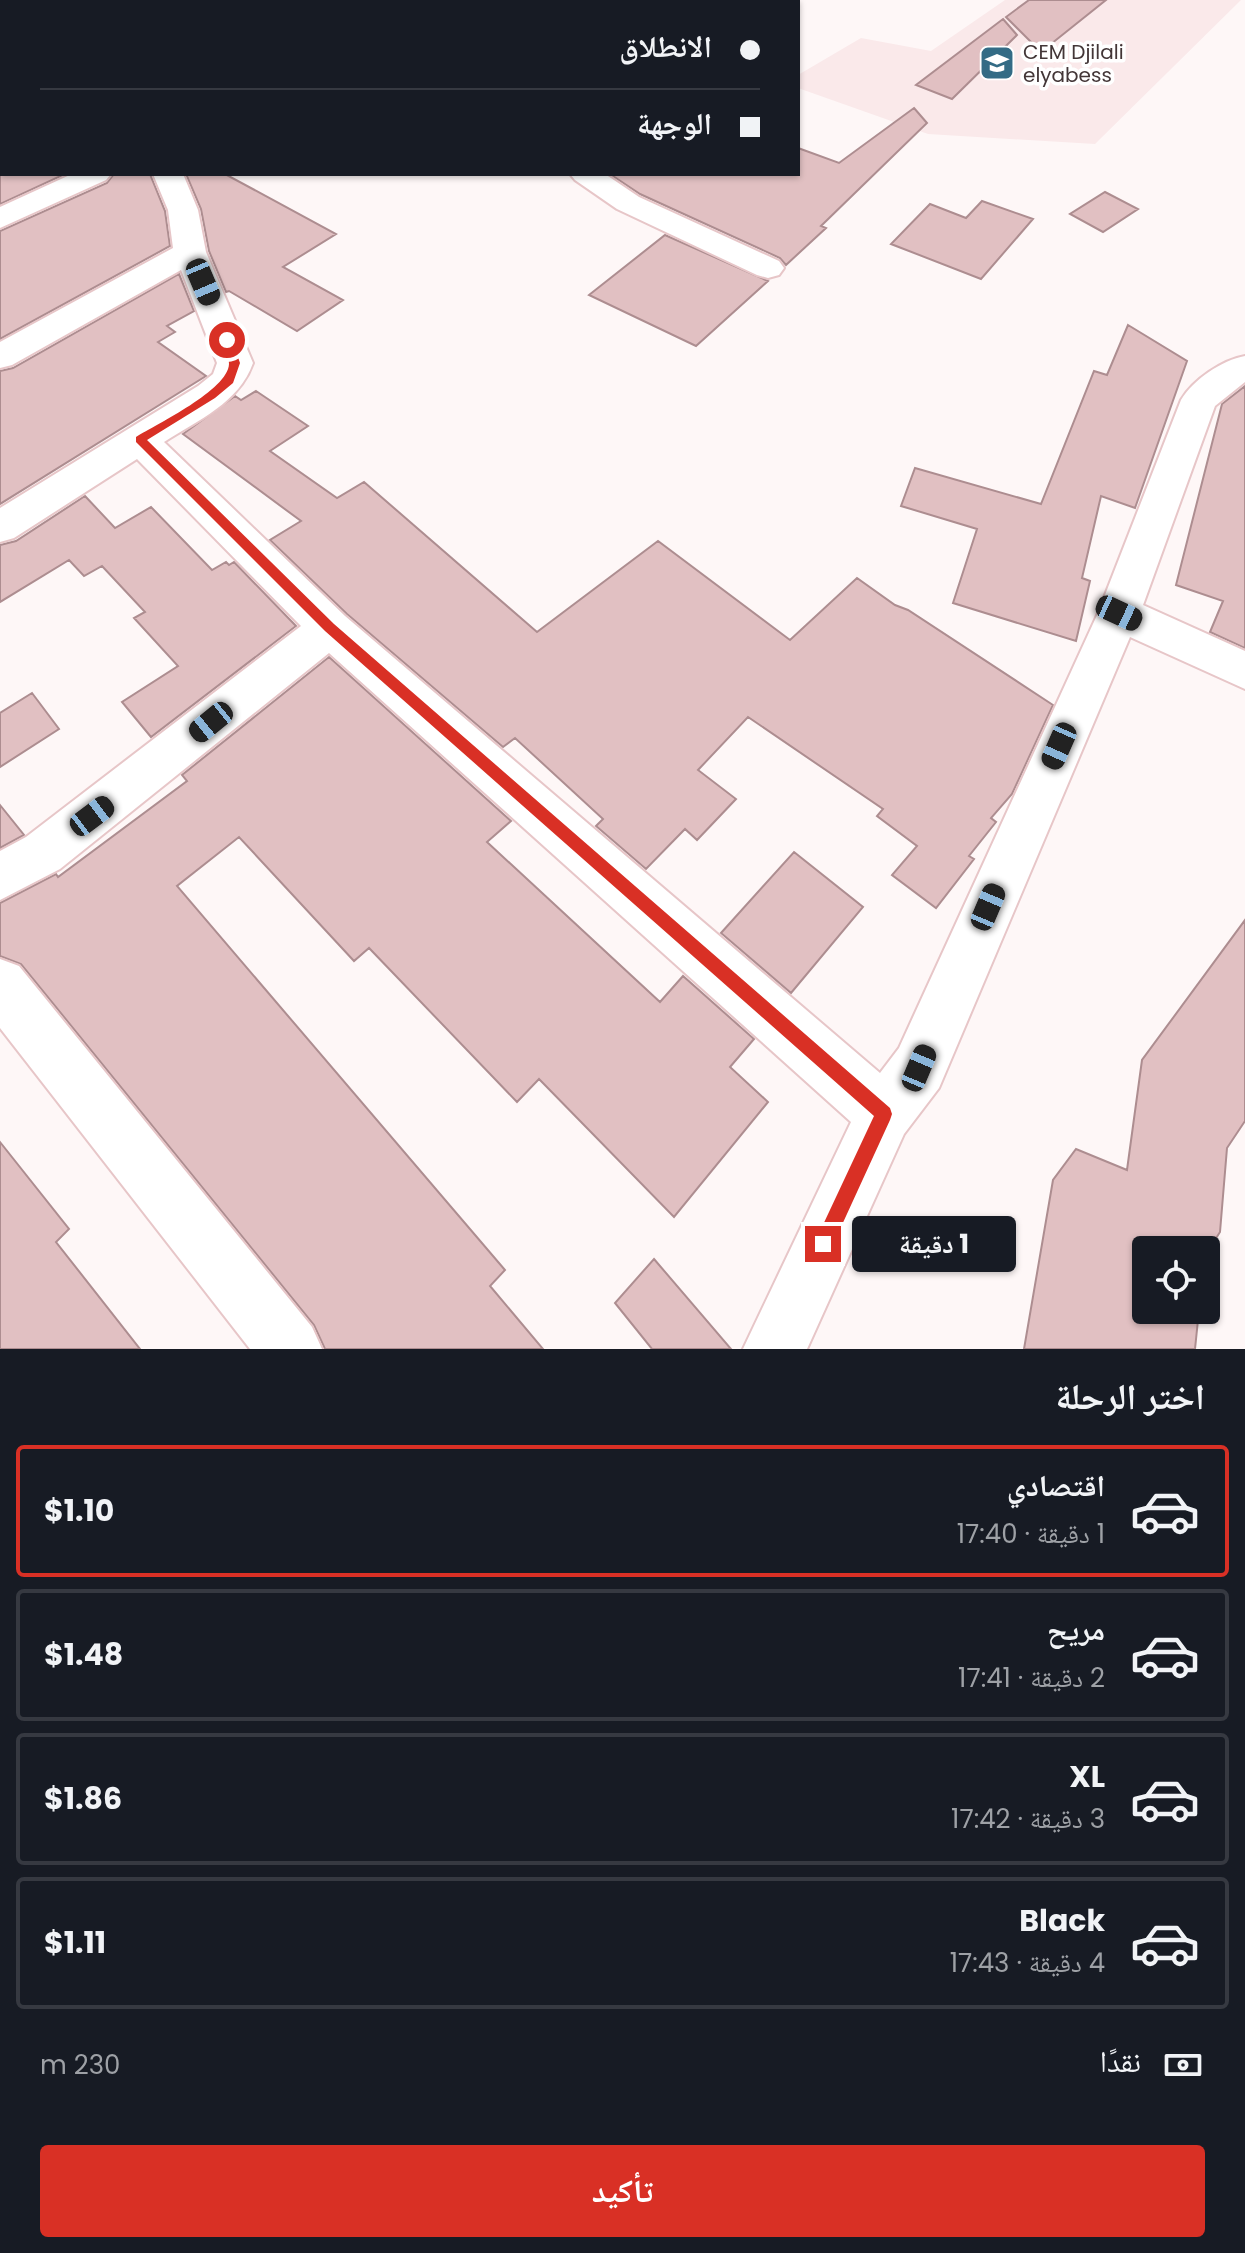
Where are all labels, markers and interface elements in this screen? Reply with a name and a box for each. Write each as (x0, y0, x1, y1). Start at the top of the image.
text: الانطلاق (619, 25, 712, 68)
place label: CEM Djilali elyabess (1023, 38, 1124, 89)
school or university icon: CEM Djilali elyabess (978, 44, 1016, 82)
text: الوجهة (637, 102, 712, 145)
car (183, 255, 223, 309)
route start (209, 322, 245, 358)
car (1092, 592, 1146, 634)
car (185, 698, 237, 746)
car (1038, 719, 1080, 773)
car (66, 792, 118, 840)
car (968, 880, 1008, 934)
car (899, 1041, 939, 1095)
callout: 1 دقيقة (851, 1216, 1015, 1272)
route end (805, 1226, 841, 1262)
text: 1 دقيقة (899, 1226, 969, 1262)
map controls (1132, 1236, 1220, 1324)
button: locate (1132, 1236, 1220, 1324)
text: اختر الرحلة (1055, 1371, 1205, 1422)
text: اقتصادي (1007, 1464, 1105, 1507)
icon: car (1129, 1475, 1201, 1547)
text: $1.10 (44, 1489, 114, 1532)
text: 1 دقيقة · 17:40 (957, 1516, 1105, 1552)
text: مريح (1047, 1608, 1105, 1651)
icon: car (1129, 1619, 1201, 1691)
text: $1.48 (44, 1633, 123, 1676)
text: 2 دقيقة · 17:41 (958, 1660, 1105, 1696)
text: XL (1069, 1755, 1105, 1798)
icon: car (1129, 1763, 1201, 1835)
text: $1.86 (44, 1777, 122, 1820)
text: 3 دقيقة · 17:42 (951, 1801, 1105, 1837)
text: Black (1019, 1899, 1105, 1942)
icon: car (1129, 1907, 1201, 1979)
text: $1.11 (44, 1921, 106, 1964)
text: 4 دقيقة · 17:43 (950, 1945, 1105, 1981)
text: نقدًا (1100, 2040, 1141, 2083)
icon: cash (1161, 2043, 1205, 2087)
text: 230 m (40, 2047, 120, 2083)
button: تأكيد (40, 2145, 1205, 2237)

